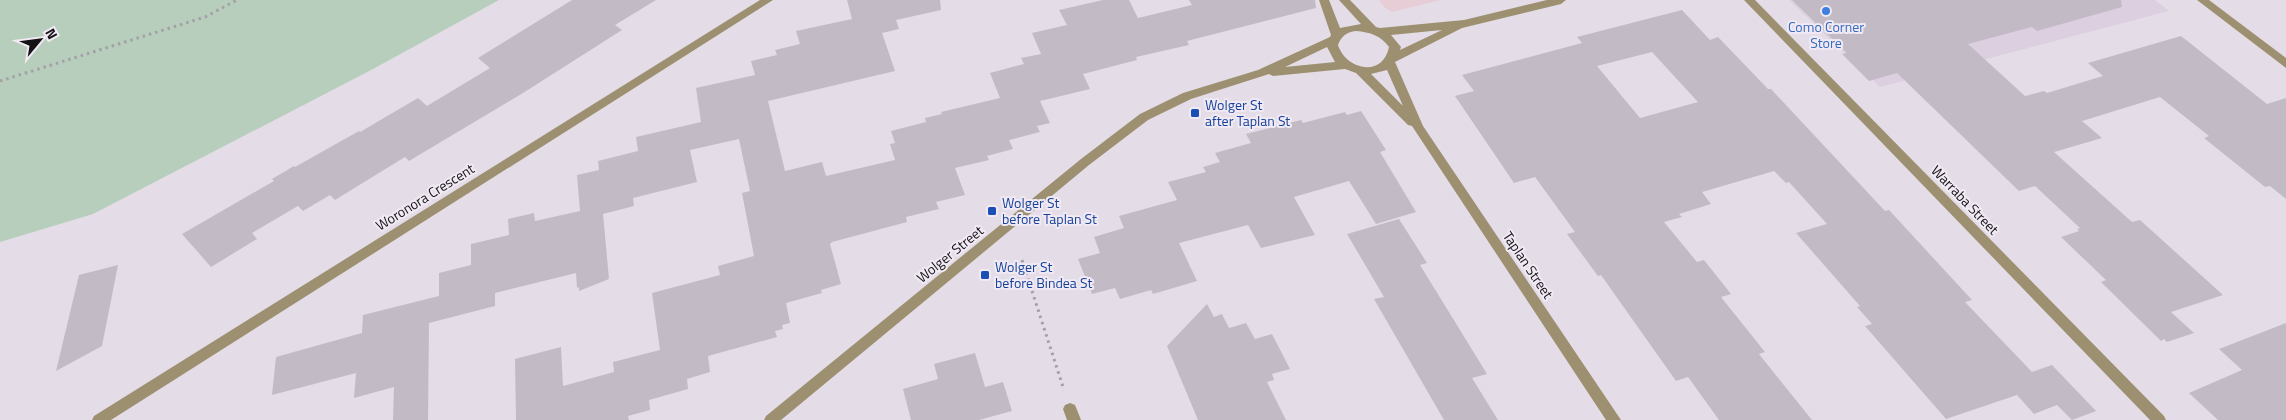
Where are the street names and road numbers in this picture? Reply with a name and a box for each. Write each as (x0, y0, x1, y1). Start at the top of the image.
street label: Woronora Crescent (371, 158, 478, 235)
street label: Warraba Street (1927, 160, 2004, 239)
street label: Wolger Street (912, 220, 988, 287)
street label: Taplan Street (1498, 227, 1559, 303)

